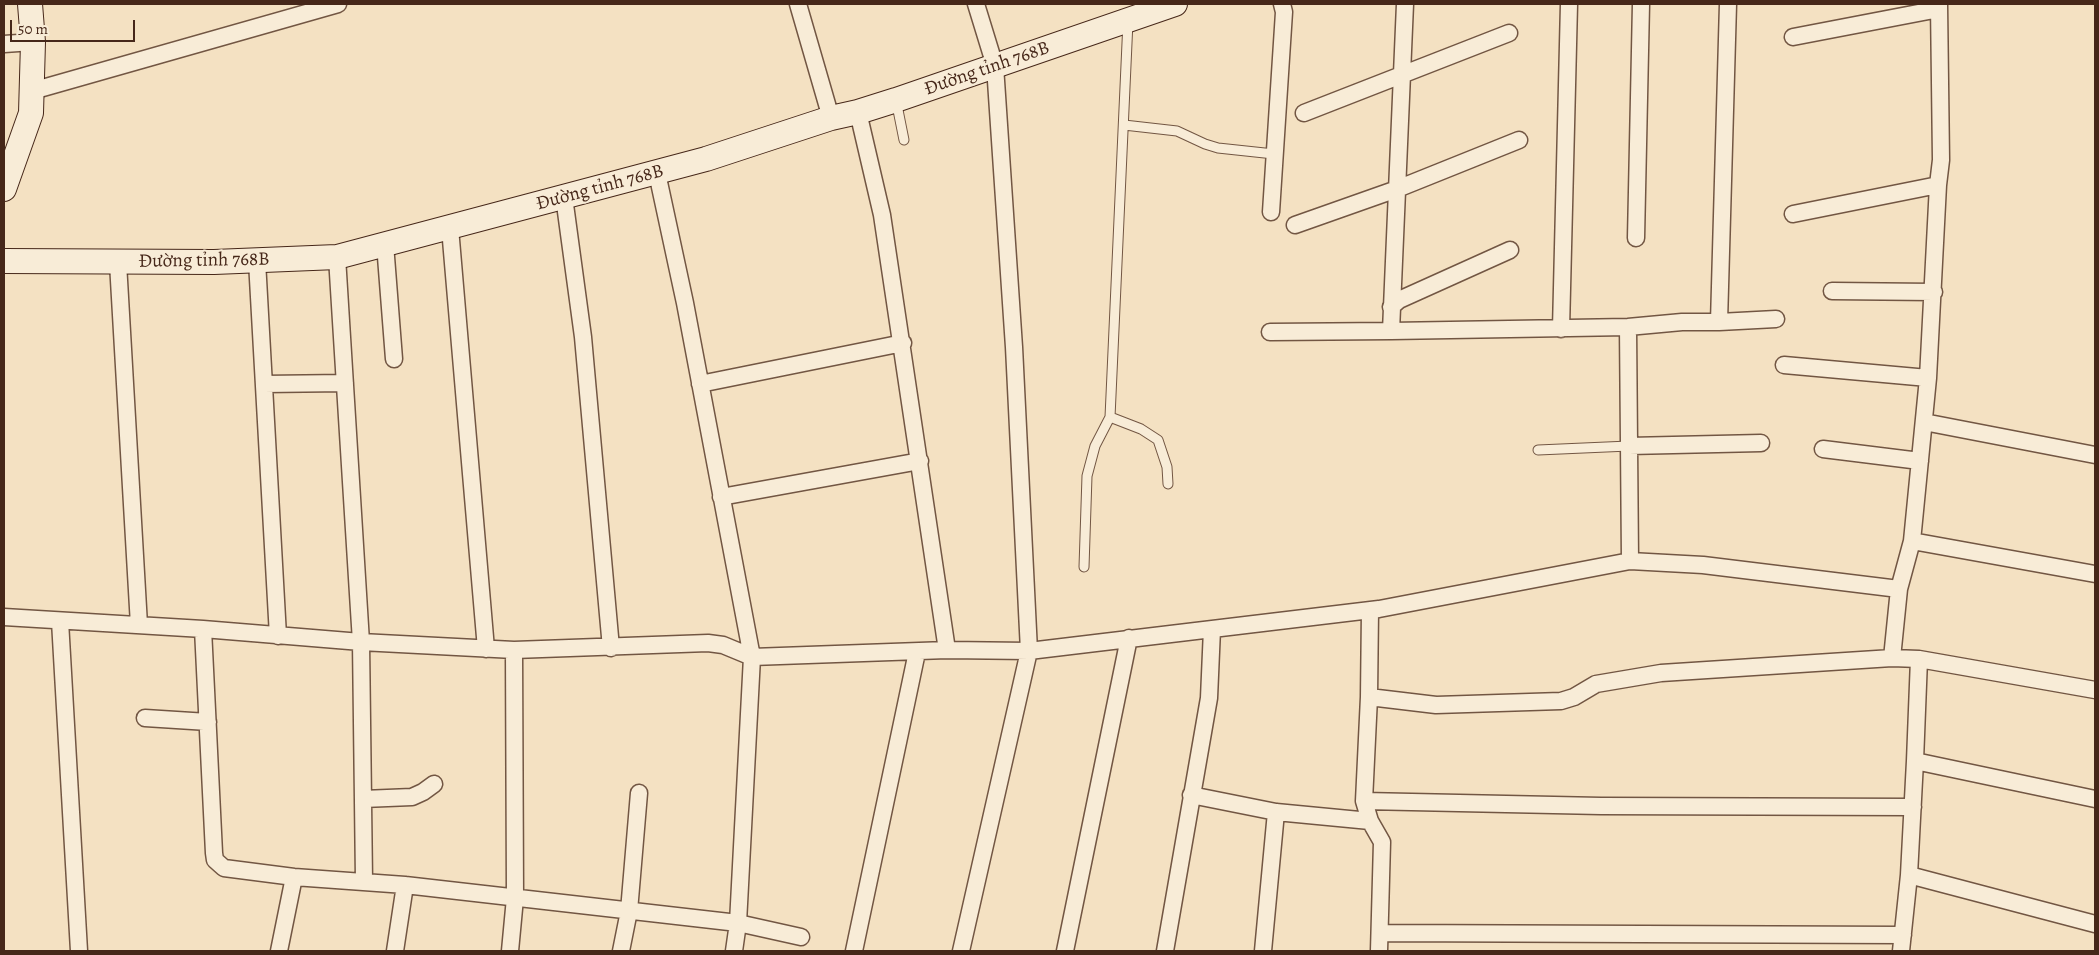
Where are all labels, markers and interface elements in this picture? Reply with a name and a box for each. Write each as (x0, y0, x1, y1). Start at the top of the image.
scale bar (12, 10, 138, 42)
text: 50 m (18, 19, 48, 39)
street label: Đường tỉnh 768B (921, 37, 1053, 101)
street label: Đường tỉnh 768B (534, 160, 666, 216)
street label: Đường tỉnh 768B (138, 248, 270, 274)

